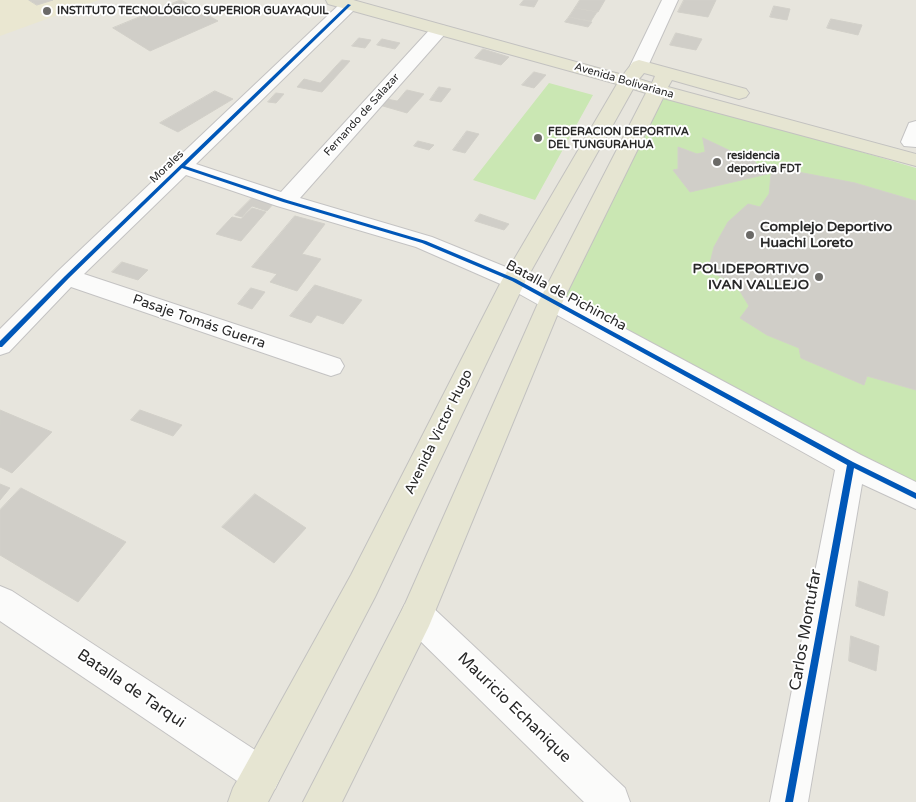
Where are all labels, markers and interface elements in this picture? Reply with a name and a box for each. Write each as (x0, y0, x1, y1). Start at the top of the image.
place label: INSTITUTO TECNOLÓGICO SUPERIOR GUAYAQUIL (57, 4, 329, 18)
marker: INSTITUTO TECNOLÓGICO SUPERIOR GUAYAQUIL (41, 5, 53, 17)
street label: Avenida Bolivariana (573, 60, 675, 102)
street label: Fernando de Salazar (321, 71, 403, 159)
place label: FEDERACION DEPORTIVA DEL TUNGURAHUA (548, 125, 689, 151)
marker: FEDERACION DEPORTIVA DEL TUNGURAHUA (532, 132, 544, 144)
street label: Morales (147, 148, 187, 186)
place label: residencia deportiva FDT (727, 149, 801, 175)
marker: residencia deportiva FDT (711, 156, 723, 168)
place label: Complejo Deportivo Huachi Loreto (760, 219, 892, 252)
marker: Complejo Deportivo Huachi Loreto (744, 229, 756, 241)
street label: Batalla de Pichincha (503, 257, 629, 335)
place label: POLIDEPORTIVO IVAN VALLEJO (693, 261, 809, 294)
marker: POLIDEPORTIVO IVAN VALLEJO (813, 271, 825, 283)
street label: Pasaje Tomás Guerra (130, 291, 268, 353)
street label: Avenida Victor Hugo (401, 367, 477, 497)
street label: Carlos Montufar (786, 568, 826, 692)
street label: Batalla de Tarqui (73, 646, 189, 732)
street label: Mauricio Echanique (453, 649, 575, 767)

